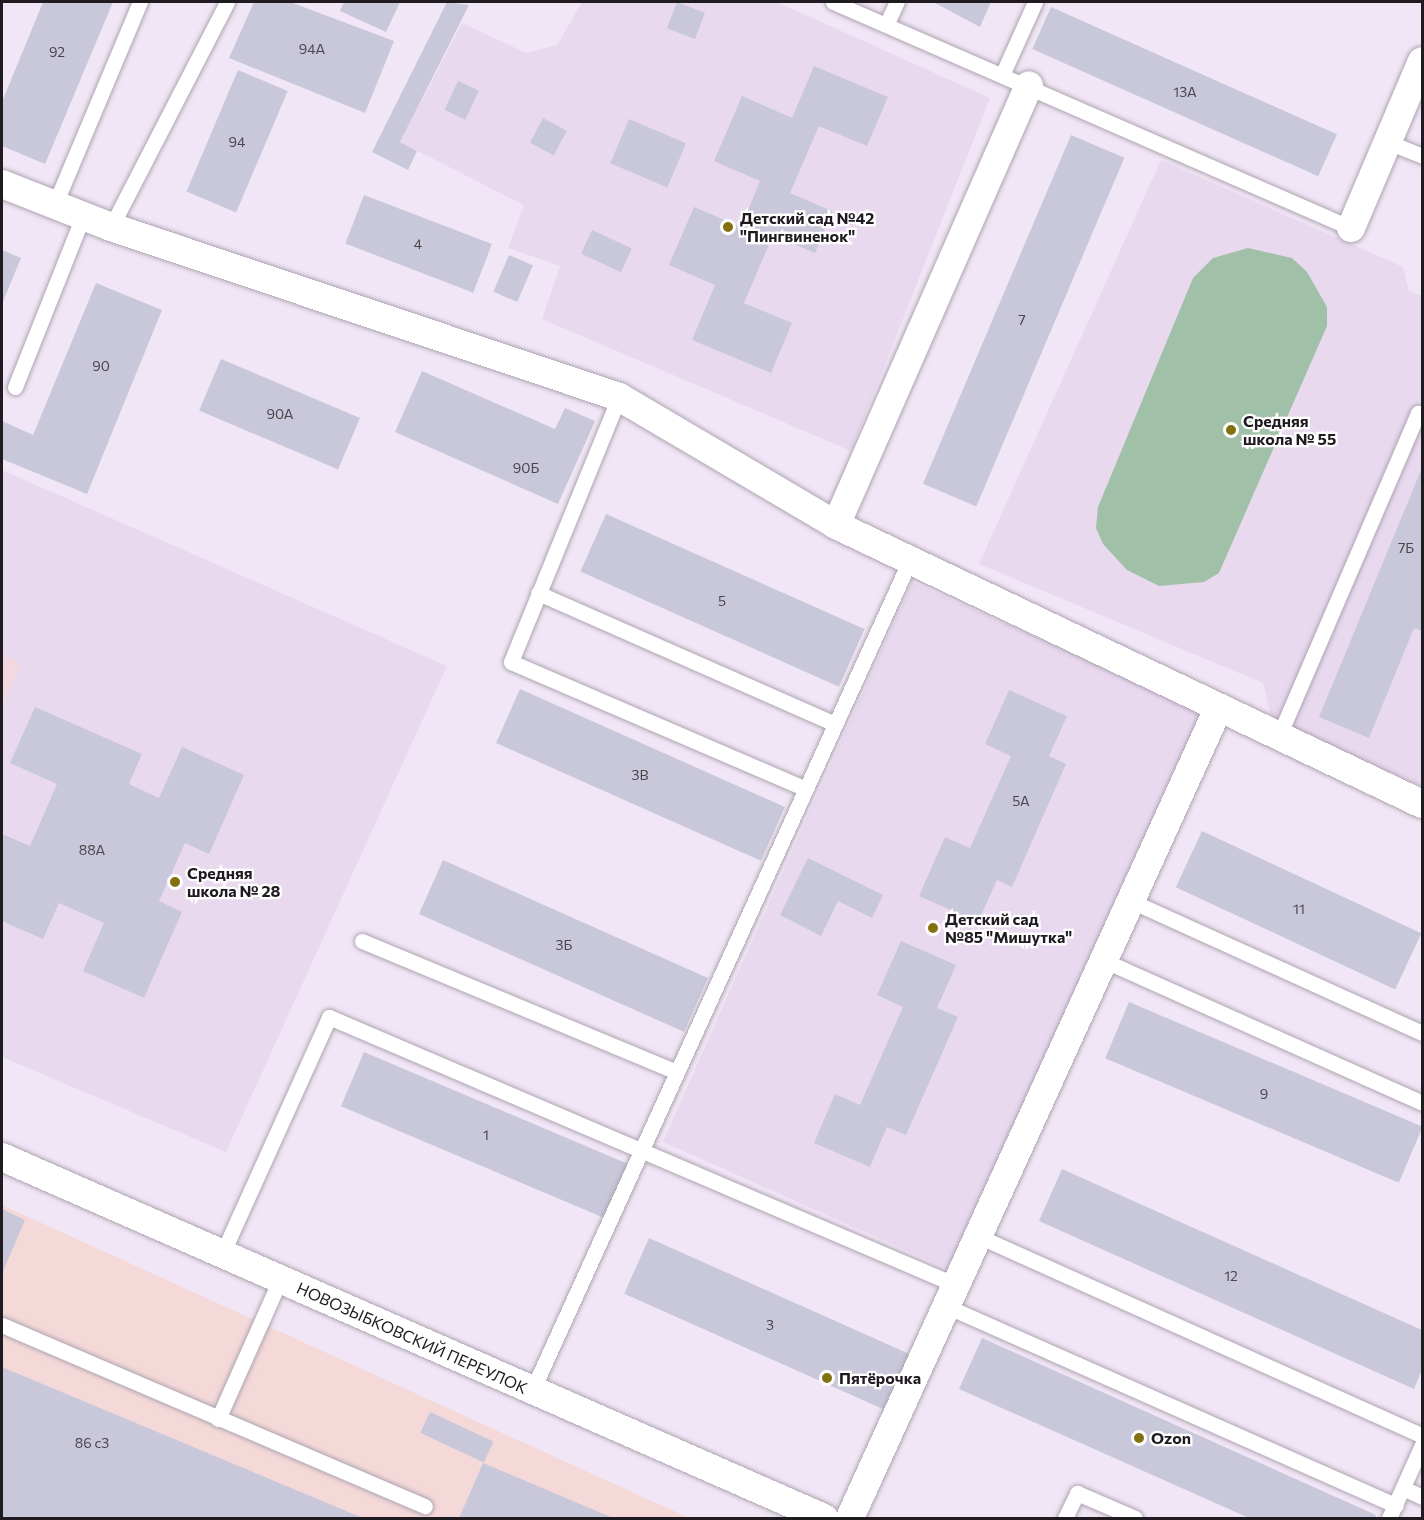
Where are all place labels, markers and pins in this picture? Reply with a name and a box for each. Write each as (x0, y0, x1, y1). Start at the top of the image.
place label: Детский сад №42 "Пингвиненок" (740, 208, 874, 246)
marker: Детский сад №42 "Пингвиненок" (721, 220, 735, 234)
place label: Средняя школа № 55 (1243, 411, 1336, 449)
marker: Средняя школа № 55 (1224, 423, 1238, 437)
place label: Средняя школа № 28 (187, 863, 280, 901)
marker: Средняя школа № 28 (168, 875, 182, 889)
place label: Детский сад №85 "Мишутка" (945, 909, 1072, 947)
marker: Детский сад №85 "Мишутка" (926, 921, 940, 935)
place label: Пятёрочка (839, 1368, 921, 1388)
marker: Пятёрочка (820, 1371, 834, 1385)
place label: Ozon (1151, 1428, 1191, 1448)
marker: Ozon (1132, 1431, 1146, 1445)

